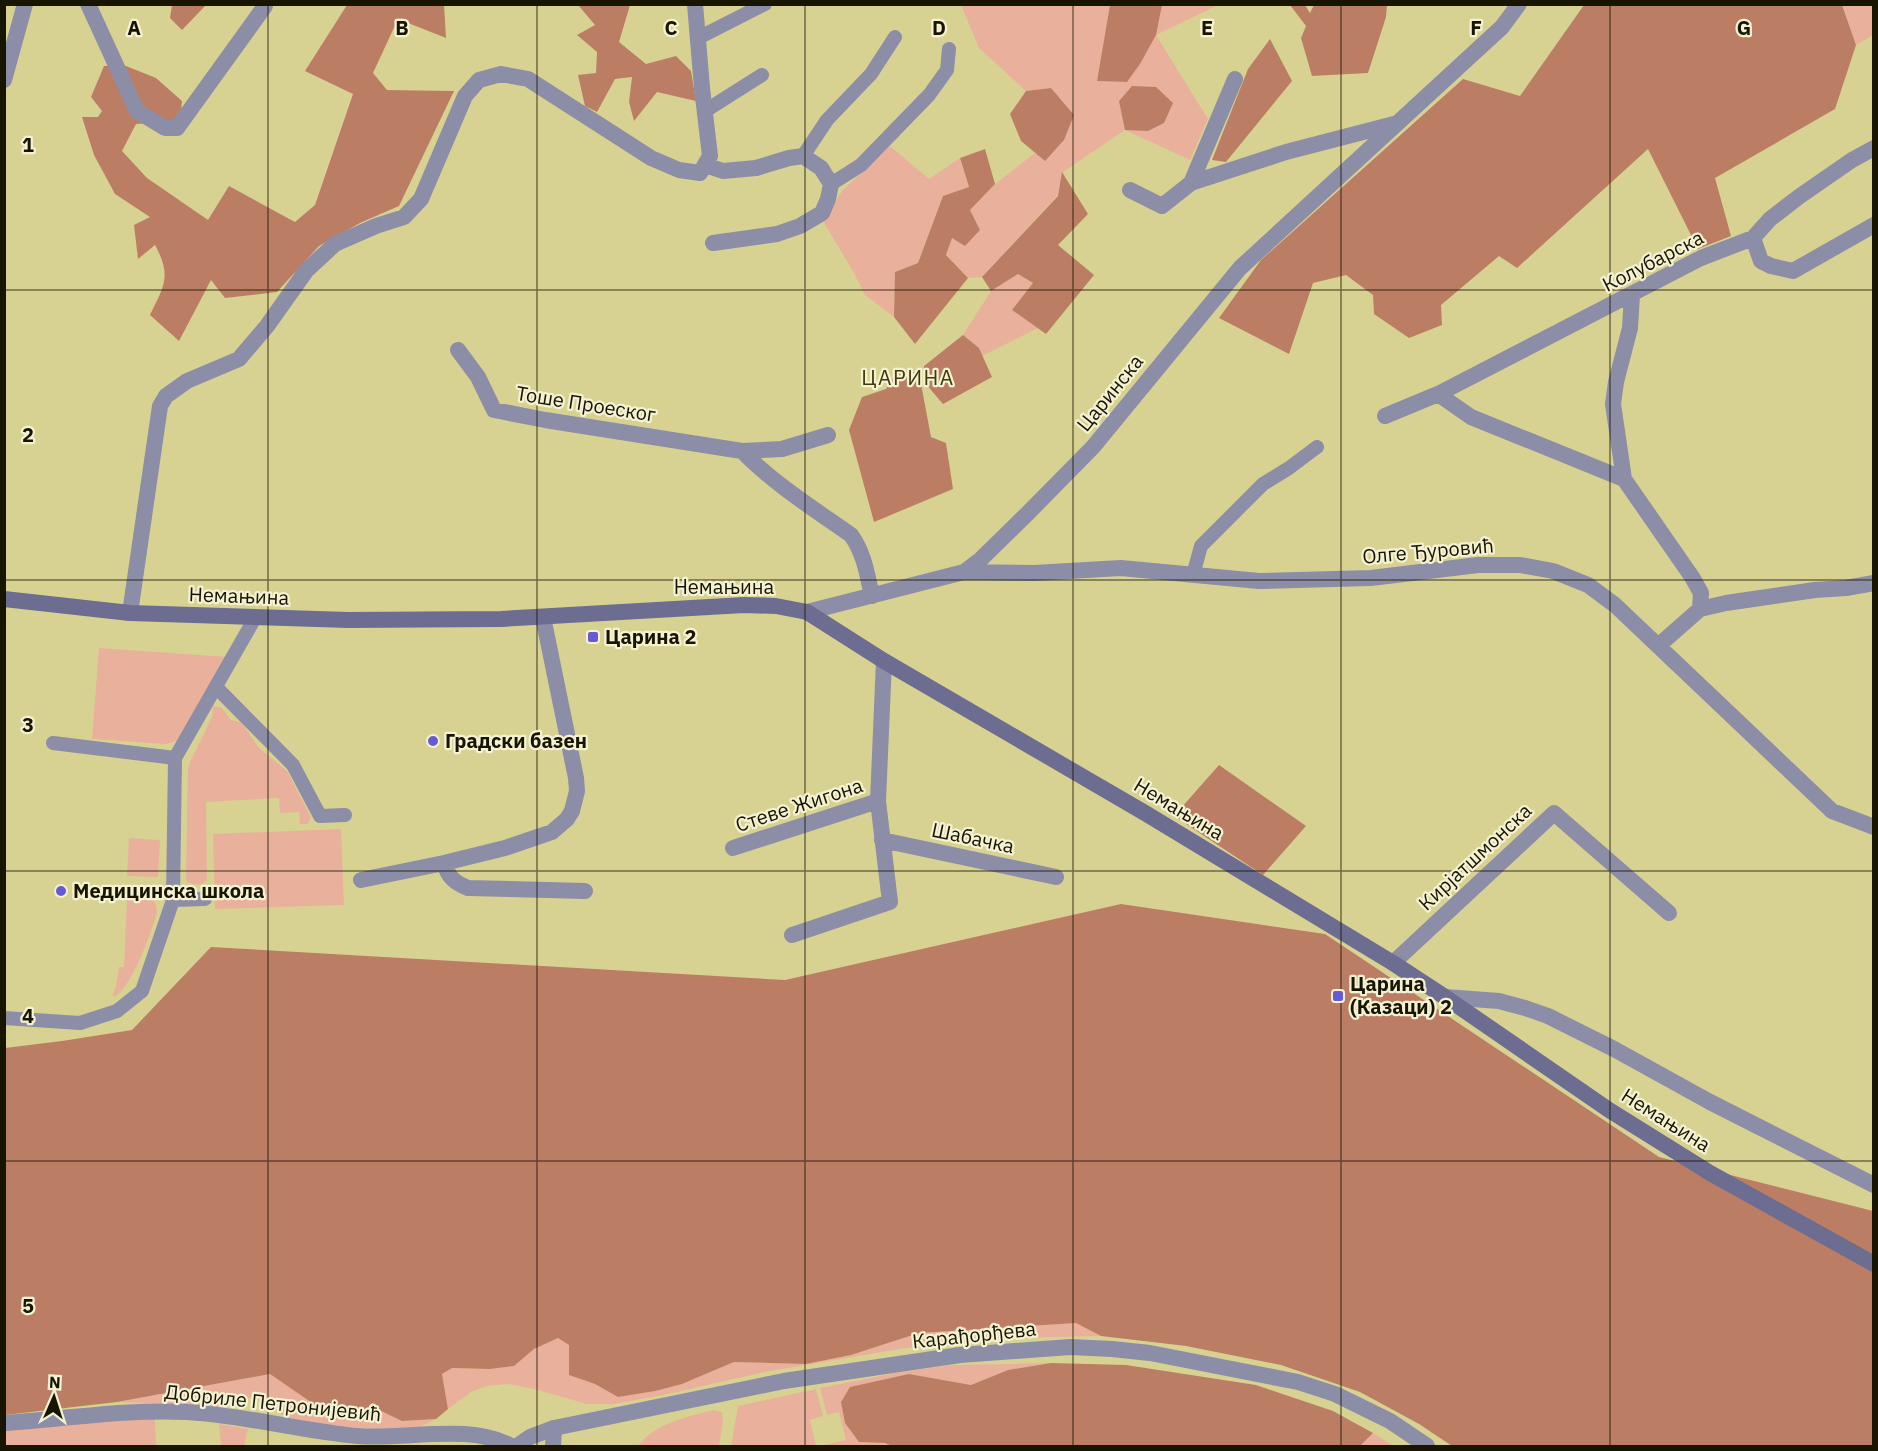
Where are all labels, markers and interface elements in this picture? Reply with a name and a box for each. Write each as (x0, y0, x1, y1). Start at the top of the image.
text: A (127, 14, 141, 41)
text: B (395, 14, 409, 41)
text: C (664, 14, 678, 41)
text: D (932, 14, 946, 41)
text: E (1201, 14, 1213, 41)
text: F (1470, 14, 1482, 41)
text: G (1737, 14, 1751, 41)
text: 1 (22, 131, 34, 158)
street label: Колубарска (1598, 223, 1708, 298)
street label: Царинска (1070, 348, 1149, 437)
district label: ЦАРИНА (861, 363, 955, 391)
street label: Тоше Проеског (514, 379, 658, 428)
text: 2 (22, 421, 34, 448)
street label: Олге Ђуровић (1361, 531, 1495, 570)
street label: Немањина (674, 573, 775, 600)
street label: Немањина (188, 580, 290, 611)
place label: Царина 2 (605, 623, 697, 650)
marker: Царина 2 (586, 630, 600, 644)
text: 3 (22, 711, 34, 738)
place label: Градски базен (445, 727, 587, 754)
marker: Градски базен (426, 734, 440, 748)
street label: Стеве Жигона (732, 771, 866, 838)
street label: Немањина (1129, 771, 1230, 846)
street label: Кирјатшмонска (1412, 797, 1537, 916)
street label: Шабачка (929, 816, 1017, 860)
place label: Медицинска школа (73, 877, 264, 904)
marker: Медицинска школа (54, 884, 68, 898)
place label: Царина (Казаци) 2 (1350, 970, 1452, 1020)
marker: Царина (Казаци) 2 (1331, 989, 1345, 1003)
text: 4 (22, 1002, 34, 1029)
street label: Немањина (1616, 1081, 1716, 1158)
text: 5 (22, 1292, 34, 1319)
street label: Карађорђева (911, 1315, 1038, 1354)
north arrow (24, 1367, 84, 1427)
text: N (48, 1372, 61, 1392)
street label: Добриле Петронијевић (163, 1378, 383, 1427)

